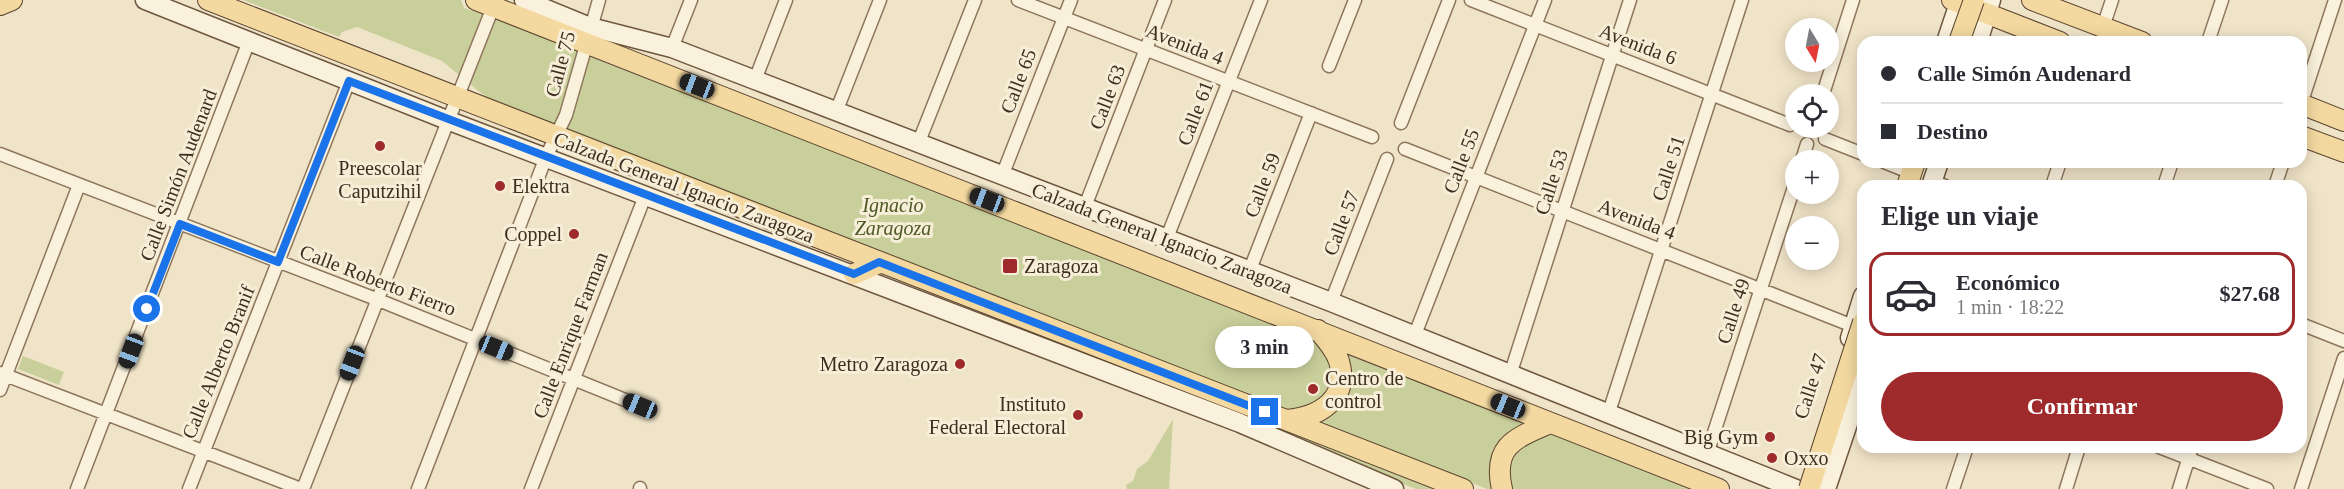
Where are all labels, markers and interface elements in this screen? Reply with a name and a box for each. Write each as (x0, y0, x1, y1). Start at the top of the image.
north arrow (1785, 18, 1839, 72)
map controls (1785, 18, 1839, 270)
street label: Avenida 4 (1143, 19, 1227, 69)
street label: Avenida 6 (1596, 19, 1680, 69)
street label: Calle 75 (541, 29, 579, 99)
street label: Calle 65 (996, 46, 1040, 116)
text: Calle Simón Audenard (1917, 61, 2131, 86)
street label: Calle 63 (1085, 62, 1129, 132)
car (677, 71, 717, 101)
street label: Calle 61 (1173, 78, 1217, 148)
button: locate (1785, 84, 1839, 138)
street label: Calle Simón Audenard (135, 86, 221, 264)
text: Destino (1917, 119, 1988, 144)
street label: Calle 55 (1439, 126, 1483, 196)
street label: Calzada General Ignacio Zaragoza (550, 127, 817, 248)
street label: Calle 51 (1647, 133, 1689, 203)
marker: Preescolar Caputzihil (373, 139, 387, 153)
street label: Calle 53 (1530, 147, 1572, 217)
street label: Calle 59 (1240, 150, 1284, 220)
button: + (1785, 150, 1839, 204)
place label: Preescolar Caputzihil (338, 157, 422, 203)
place label: Elektra (512, 175, 570, 197)
street label: Calzada General Ignacio Zaragoza (1028, 177, 1296, 299)
marker: Elektra (493, 179, 507, 193)
car (967, 185, 1007, 215)
street label: Calle 57 (1319, 188, 1363, 258)
park label: Ignacio Zaragoza (855, 194, 931, 240)
street label: Avenida 4 (1595, 194, 1679, 244)
text: Elige un viaje (1881, 201, 2039, 231)
button: − (1785, 216, 1839, 270)
place label: Coppel (504, 223, 562, 246)
marker: Coppel (567, 227, 581, 241)
street label: Calle Roberto Fierro (297, 240, 459, 320)
street label: Calle Enrique Farman (528, 249, 613, 422)
place label: Zaragoza (1024, 254, 1098, 278)
marker: Zaragoza (1001, 257, 1019, 275)
icon: car (1884, 267, 1938, 321)
text: Económico (1956, 270, 2060, 295)
street label: Calle 49 (1712, 276, 1754, 346)
text: $27.68 (2220, 281, 2280, 306)
street label: Calle Alberto Branif (177, 282, 259, 442)
route start (133, 295, 160, 322)
text: 1 min · 18:22 (1956, 296, 2064, 318)
callout: 3 min (1216, 325, 1314, 367)
car (116, 331, 146, 371)
car (476, 333, 516, 363)
text: 3 min (1240, 336, 1289, 358)
car (337, 343, 367, 383)
street label: Calle 47 (1789, 351, 1831, 421)
place label: Metro Zaragoza (820, 353, 948, 376)
marker: Metro Zaragoza (953, 357, 967, 371)
place label: Centro de control (1325, 367, 1403, 412)
button: Confirmar (1881, 372, 2283, 441)
marker: Centro de control (1306, 382, 1320, 396)
car (620, 391, 660, 421)
car (1488, 391, 1528, 421)
place label: Instituto Federal Electoral (929, 393, 1066, 438)
route end (1251, 398, 1278, 425)
marker: Instituto Federal Electoral (1071, 408, 1085, 422)
place label: Big Gym (1684, 426, 1758, 449)
marker: Big Gym (1763, 430, 1777, 444)
place label: Oxxo (1784, 447, 1828, 469)
marker: Oxxo (1765, 451, 1779, 465)

